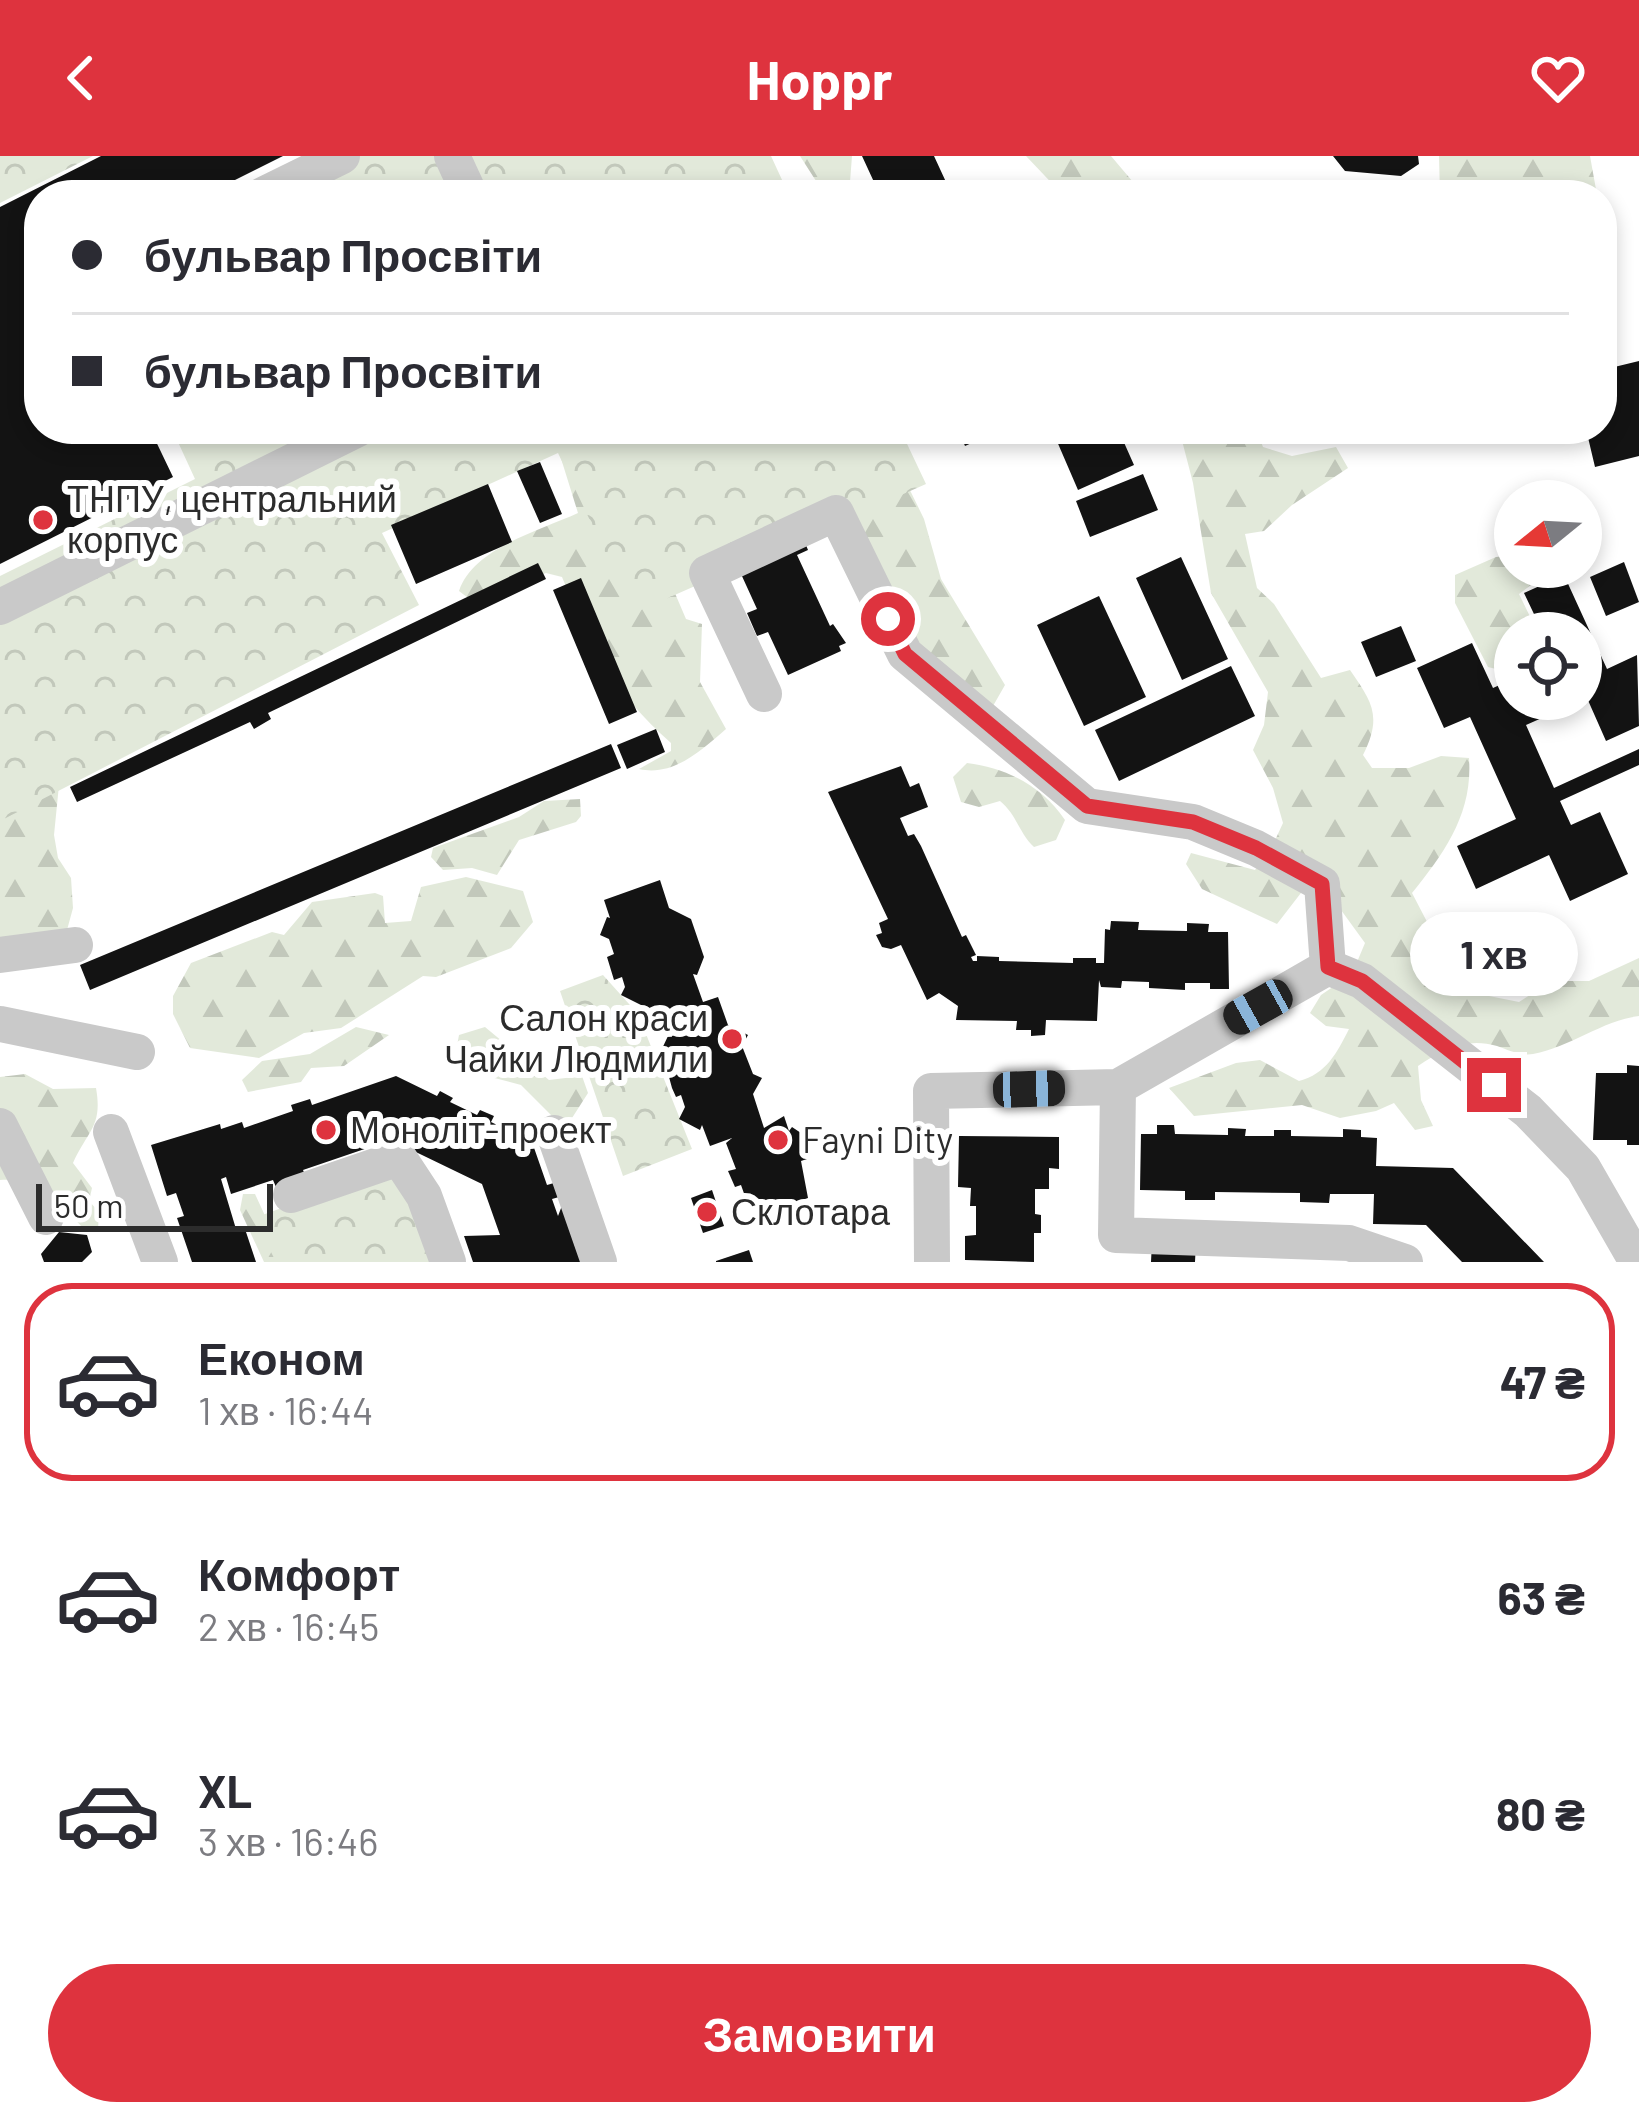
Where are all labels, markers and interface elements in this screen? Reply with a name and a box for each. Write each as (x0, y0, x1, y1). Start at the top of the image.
icon: back (48, 45, 114, 111)
icon: heart (1525, 45, 1591, 111)
text: Hoppr (746, 46, 893, 111)
text: бульвар Просвіти (144, 227, 542, 281)
text: бульвар Просвіти (144, 343, 542, 397)
place label: ТНПУ, центральний корпус (67, 476, 397, 561)
north arrow (1494, 480, 1602, 588)
map controls (1494, 480, 1602, 720)
marker: ТНПУ, центральний корпус (30, 507, 56, 533)
route start (861, 592, 915, 646)
button: locate (1494, 612, 1602, 720)
callout: 1 хв (1410, 911, 1578, 995)
text: 1 хв (1460, 930, 1528, 977)
car (1218, 974, 1298, 1040)
place label: Салон краси Чайки Людмили (444, 995, 708, 1080)
marker: Салон краси Чайки Людмили (719, 1026, 745, 1052)
route end (1467, 1058, 1521, 1112)
car (992, 1070, 1066, 1108)
place label: Моноліт-проект (350, 1107, 611, 1151)
marker: Моноліт-проект (313, 1117, 339, 1143)
place label: Fayni Dity (802, 1117, 953, 1160)
marker: Fayni Dity (765, 1127, 791, 1153)
scale bar (36, 1178, 273, 1231)
text: 50 m (54, 1185, 124, 1225)
place label: Склотара (731, 1189, 891, 1233)
marker: Склотара (694, 1199, 720, 1225)
icon: car (54, 1328, 162, 1436)
text: Економ (198, 1330, 365, 1384)
text: 47 ₴ (1500, 1354, 1585, 1408)
text: 1 хв · 16:44 (198, 1386, 373, 1433)
icon: car (54, 1544, 162, 1652)
text: Комфорт (198, 1546, 400, 1600)
text: 63 ₴ (1498, 1570, 1585, 1624)
text: 2 хв · 16:45 (198, 1602, 379, 1649)
icon: car (54, 1760, 162, 1868)
text: XL (198, 1763, 252, 1817)
text: 80 ₴ (1496, 1786, 1585, 1840)
text: 3 хв · 16:46 (198, 1817, 378, 1864)
button: Замовити (48, 1964, 1591, 2102)

